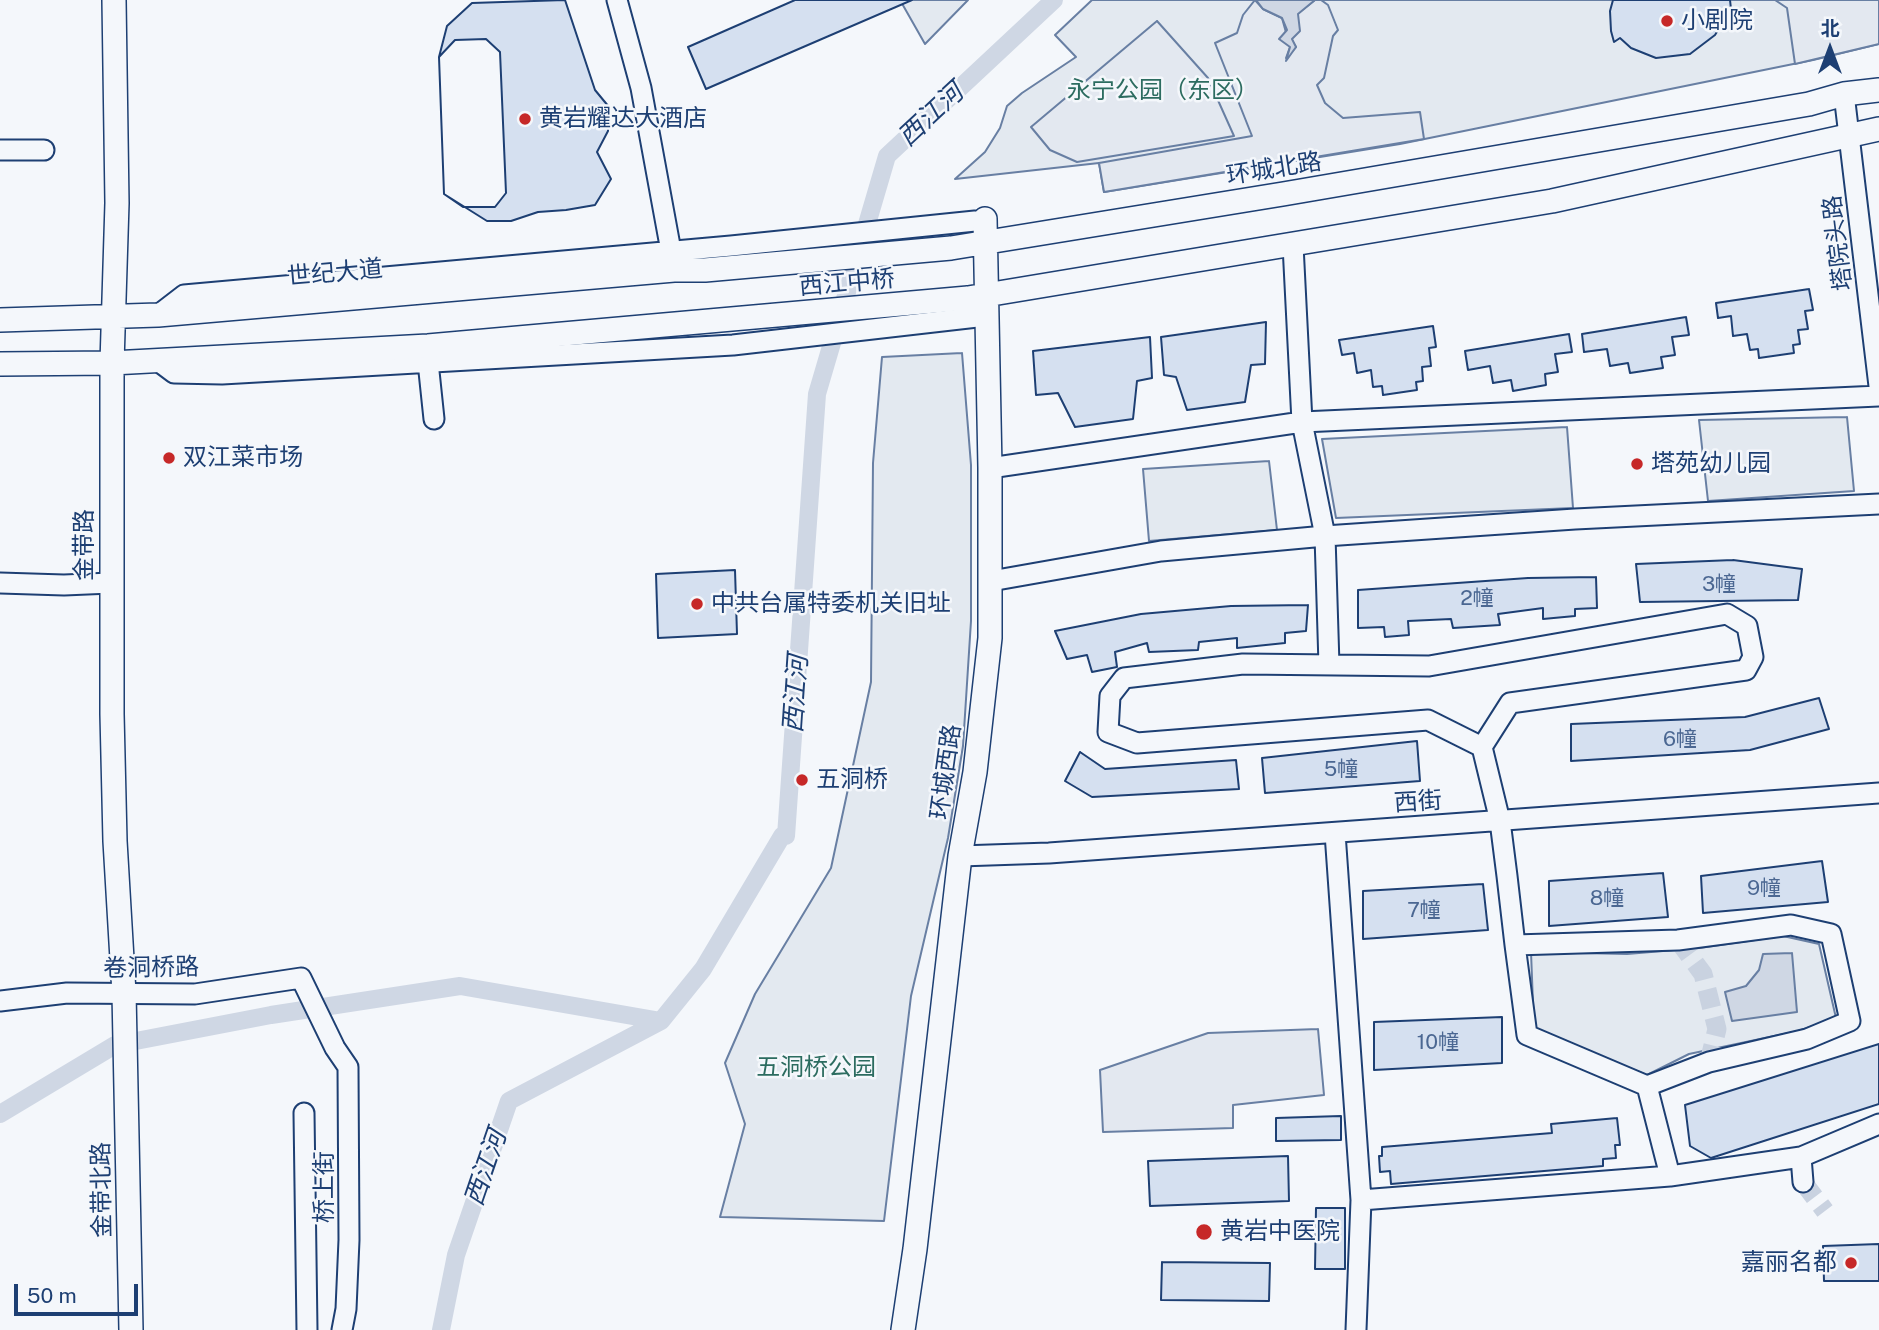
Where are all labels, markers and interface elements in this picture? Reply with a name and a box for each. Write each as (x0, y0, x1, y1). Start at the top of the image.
place label: 小剧院 (1681, 7, 1753, 35)
marker: 小剧院 (1659, 13, 1675, 29)
north arrow (1795, 14, 1865, 84)
text: 北 (1820, 17, 1840, 39)
water label: 西江河 (892, 77, 970, 153)
park label: 永宁公园（东区） (1067, 77, 1259, 105)
place label: 黄岩耀达大酒店 (539, 105, 707, 133)
marker: 黄岩耀达大酒店 (517, 111, 533, 127)
street label: 环城北路 (1224, 147, 1324, 191)
street label: 塔院头路 (1818, 194, 1858, 292)
street label: 世纪大道 (286, 254, 384, 292)
street label: 西江中桥 (798, 264, 896, 302)
place label: 双江菜市场 (183, 444, 303, 472)
marker: 双江菜市场 (161, 450, 177, 466)
place label: 塔苑幼儿园 (1651, 450, 1771, 478)
marker: 塔苑幼儿园 (1629, 456, 1645, 472)
street label: 金带路 (71, 509, 99, 581)
house number: 3幢 (1702, 572, 1736, 598)
house number: 2幢 (1460, 586, 1494, 612)
place label: 中共台属特委机关旧址 (711, 590, 951, 618)
marker: 中共台属特委机关旧址 (689, 596, 705, 612)
water label: 西江河 (778, 654, 814, 734)
street label: 环城西路 (925, 722, 967, 822)
house number: 6幢 (1663, 727, 1697, 753)
house number: 5幢 (1324, 757, 1358, 783)
place label: 五洞桥 (816, 766, 888, 794)
marker: 五洞桥 (794, 772, 810, 788)
street label: 西街 (1393, 786, 1443, 818)
house number: 9幢 (1747, 876, 1781, 902)
house number: 8幢 (1590, 886, 1624, 912)
house number: 7幢 (1407, 898, 1441, 924)
street label: 卷洞桥路 (103, 953, 199, 983)
house number: 10幢 (1417, 1030, 1459, 1056)
park label: 五洞桥公园 (756, 1054, 876, 1082)
water label: 西江河 (459, 1126, 513, 1210)
street label: 金带北路 (87, 1142, 117, 1238)
street label: 桥上街 (311, 1151, 339, 1223)
place label: 黄岩中医院 (1220, 1218, 1340, 1246)
marker: 黄岩中医院 (1194, 1222, 1214, 1242)
place label: 嘉丽名都 (1741, 1249, 1837, 1277)
marker: 嘉丽名都 (1843, 1255, 1859, 1271)
scale bar (18, 1270, 142, 1314)
text: 50 m (27, 1283, 77, 1308)

